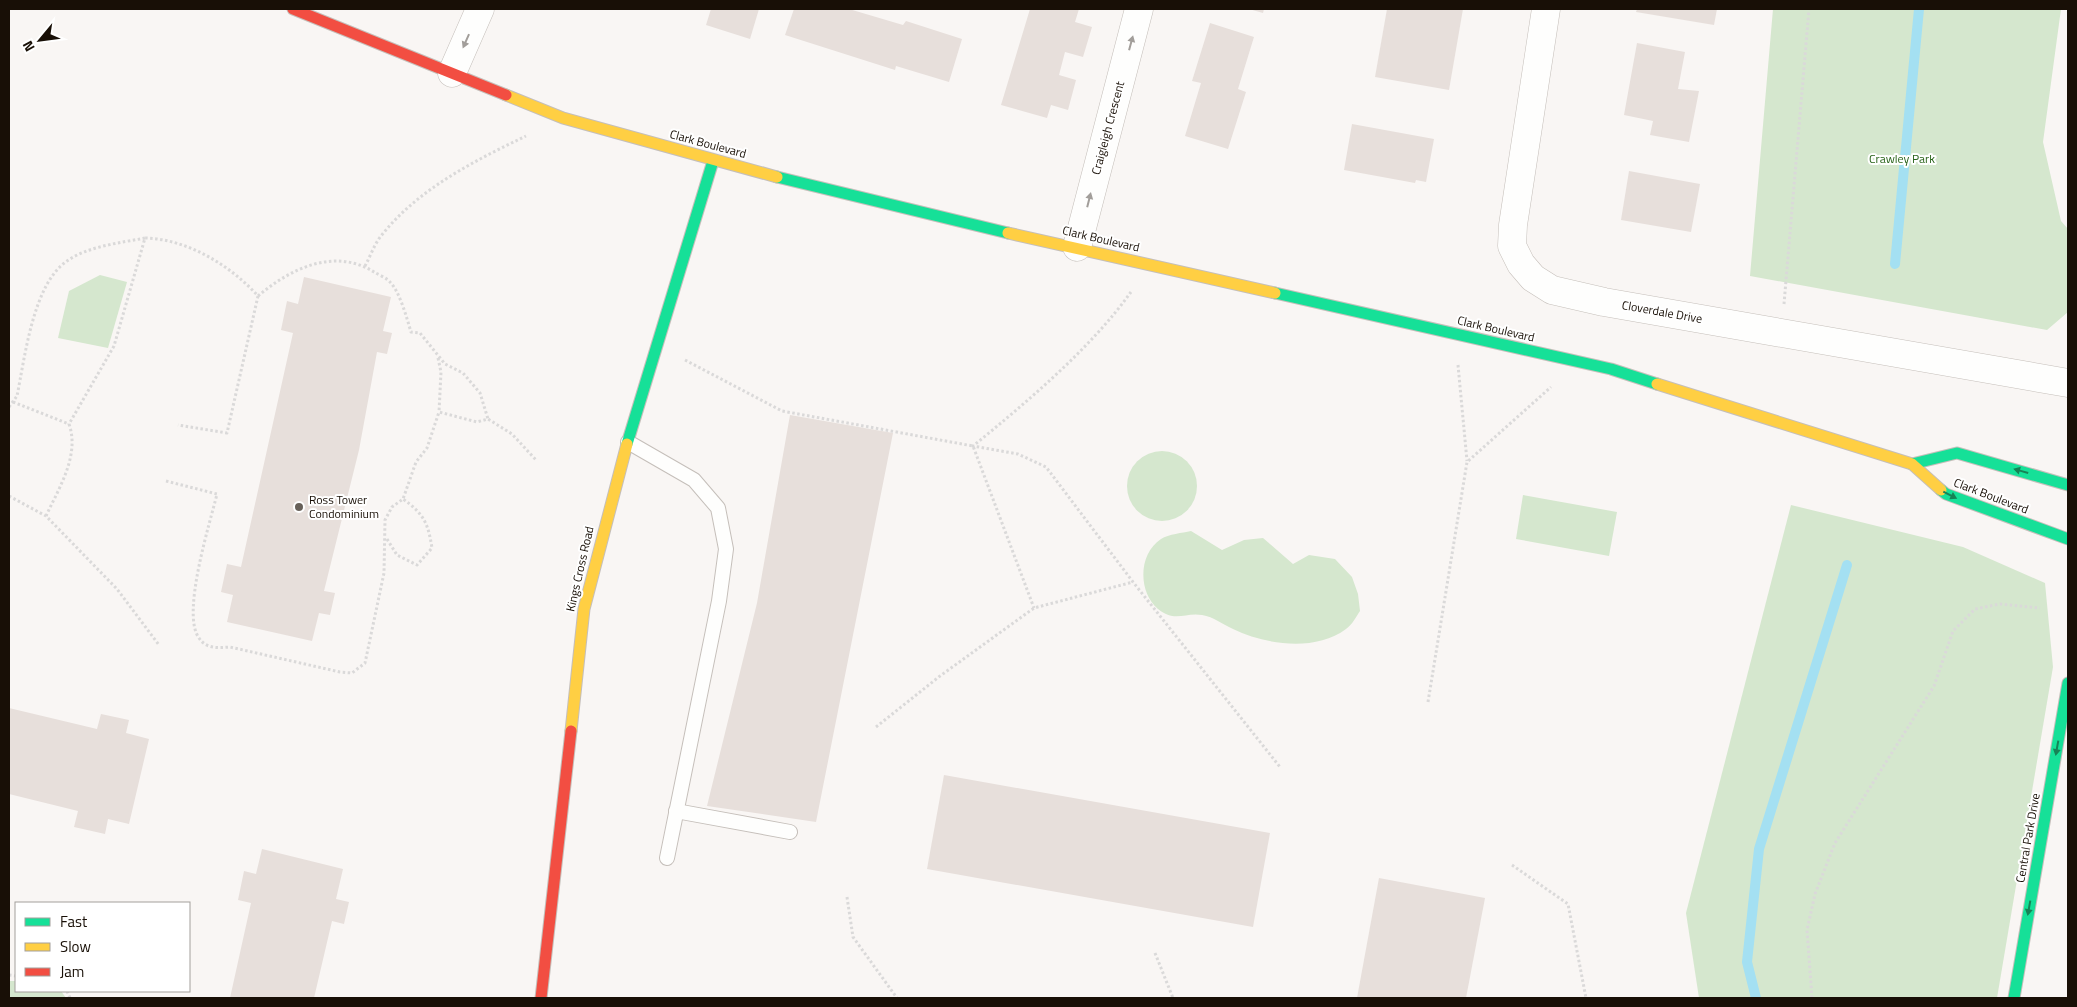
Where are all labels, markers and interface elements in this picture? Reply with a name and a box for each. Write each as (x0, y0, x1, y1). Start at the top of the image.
north arrow (15, 15, 65, 65)
one-way arrow (461, 34, 469, 48)
one-way arrow (1127, 35, 1135, 50)
text: N (17, 37, 40, 56)
street label: Craigleigh Crescent (1086, 78, 1129, 177)
street label: Clark Boulevard (668, 124, 749, 163)
park label: Crawley Park (1869, 149, 1935, 168)
one-way arrow (1086, 193, 1094, 208)
street label: Clark Boulevard (1061, 220, 1142, 257)
street label: Cloverdale Drive (1620, 295, 1704, 328)
street label: Clark Boulevard (1456, 310, 1537, 347)
one-way arrow (2014, 467, 2029, 475)
street label: Clark Boulevard (1951, 473, 2031, 519)
place label: Ross Tower Condominium (309, 490, 379, 523)
one-way arrow (1942, 491, 1957, 499)
marker: Ross Tower Condominium (293, 501, 305, 513)
street label: Kings Cross Road (560, 524, 599, 613)
one-way arrow (2053, 741, 2061, 757)
street label: Central Park Drive (2010, 792, 2045, 884)
one-way arrow (2025, 901, 2033, 917)
legend (15, 902, 190, 992)
text: Fast (60, 910, 88, 933)
text: Slow (60, 935, 91, 958)
text: Jam (60, 960, 84, 983)

